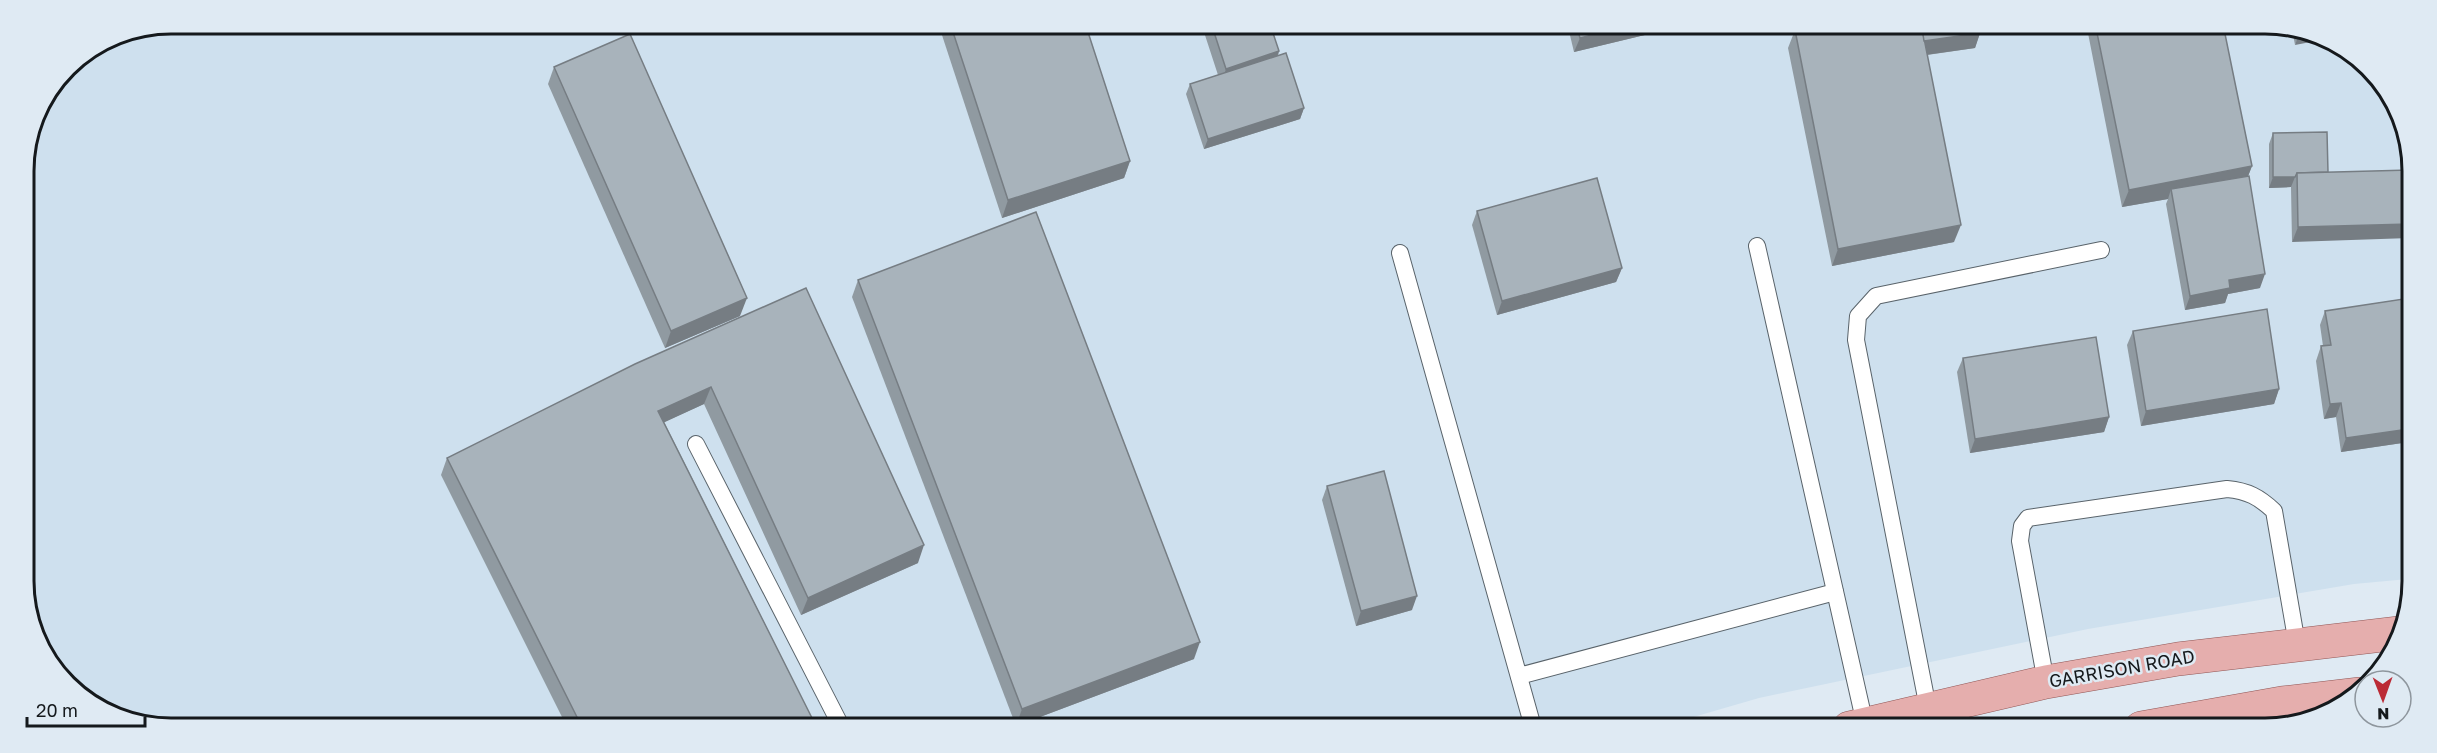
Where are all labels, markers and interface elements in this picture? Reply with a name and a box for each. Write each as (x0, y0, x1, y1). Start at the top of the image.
street label: GARRISON ROAD (2047, 644, 2196, 692)
north arrow (2353, 669, 2413, 729)
scale bar (27, 690, 146, 728)
text: 20 m (36, 699, 78, 721)
text: N (2377, 704, 2390, 724)

